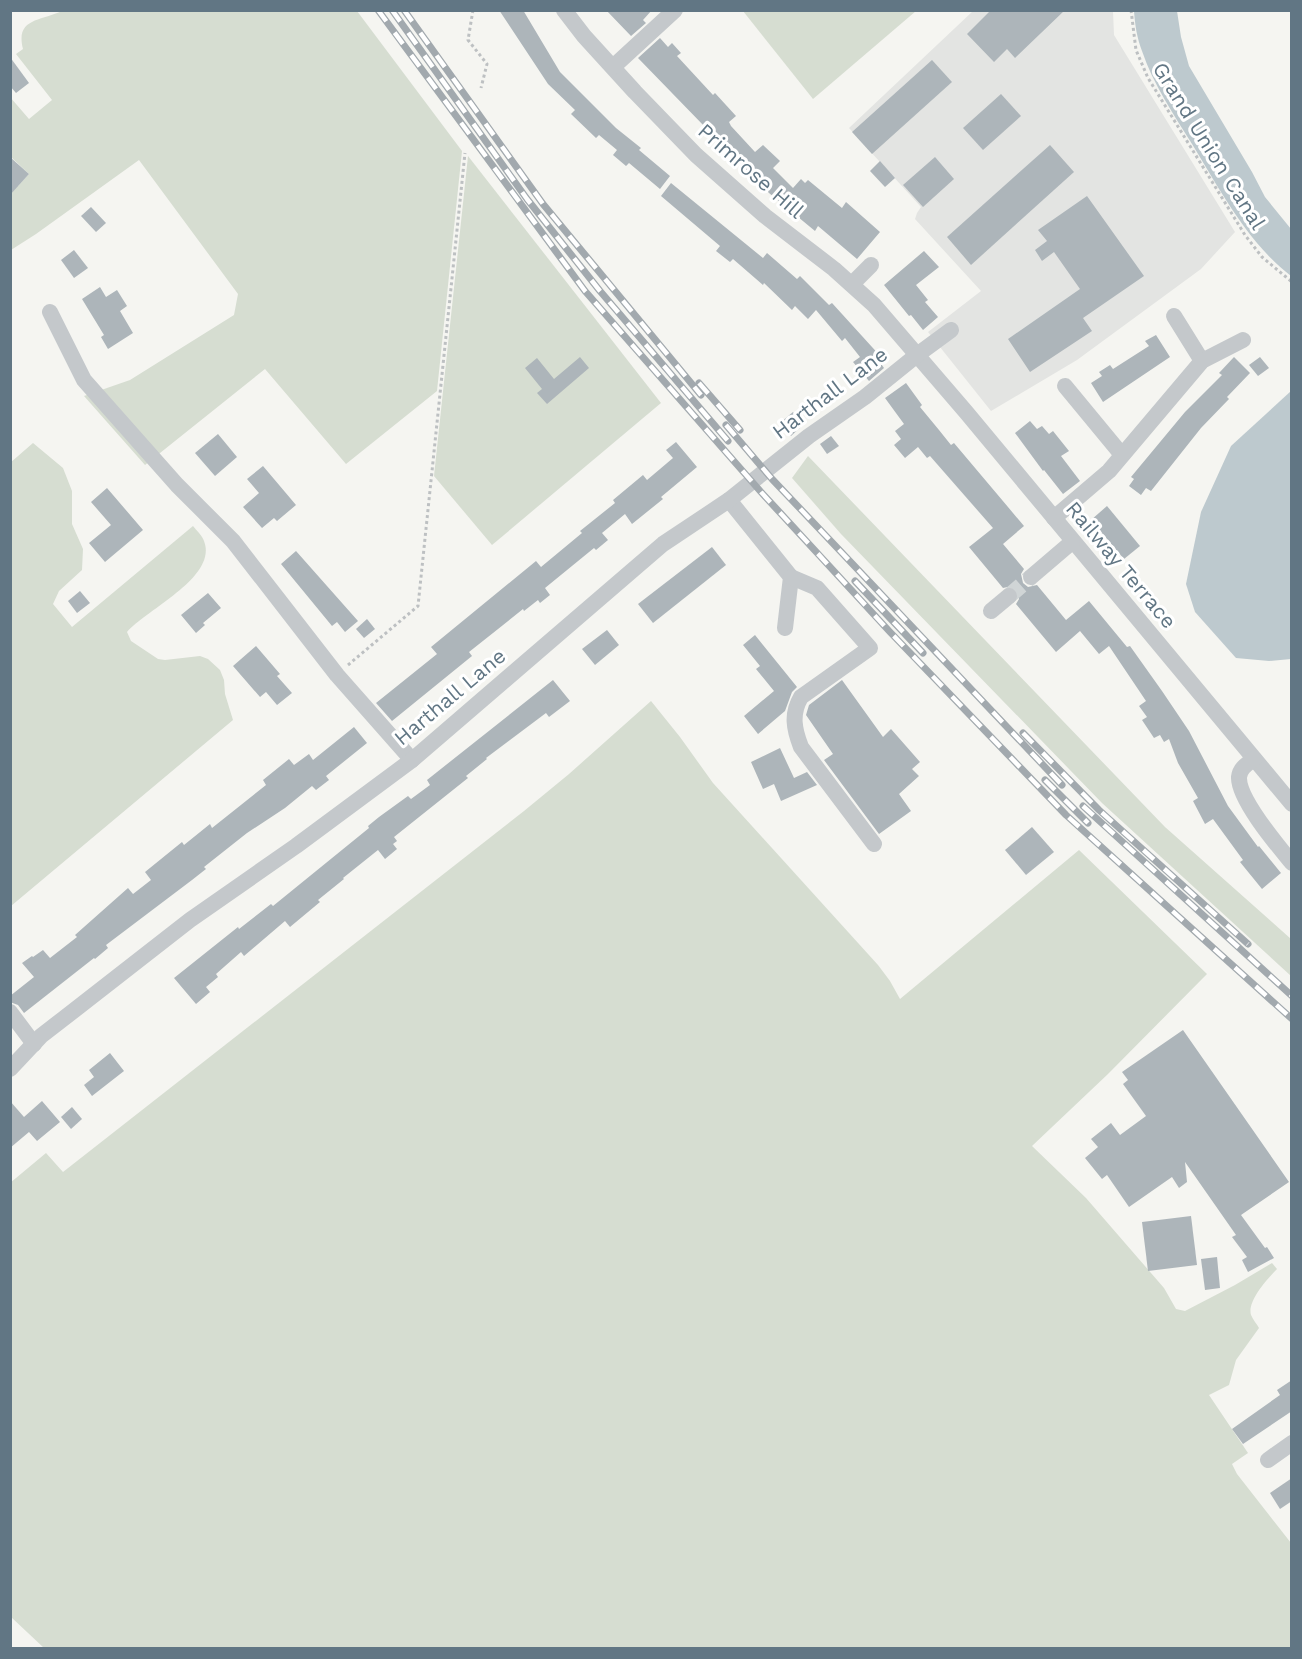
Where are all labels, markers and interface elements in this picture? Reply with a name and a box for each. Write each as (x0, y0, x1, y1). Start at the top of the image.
street label: Grand Union Canal (1148, 58, 1271, 234)
street label: Primrose Hill (693, 118, 810, 224)
street label: Harthall Lane (767, 341, 892, 444)
street label: Railway Terrace (1061, 496, 1182, 633)
street label: Harthall Lane (389, 643, 510, 750)

